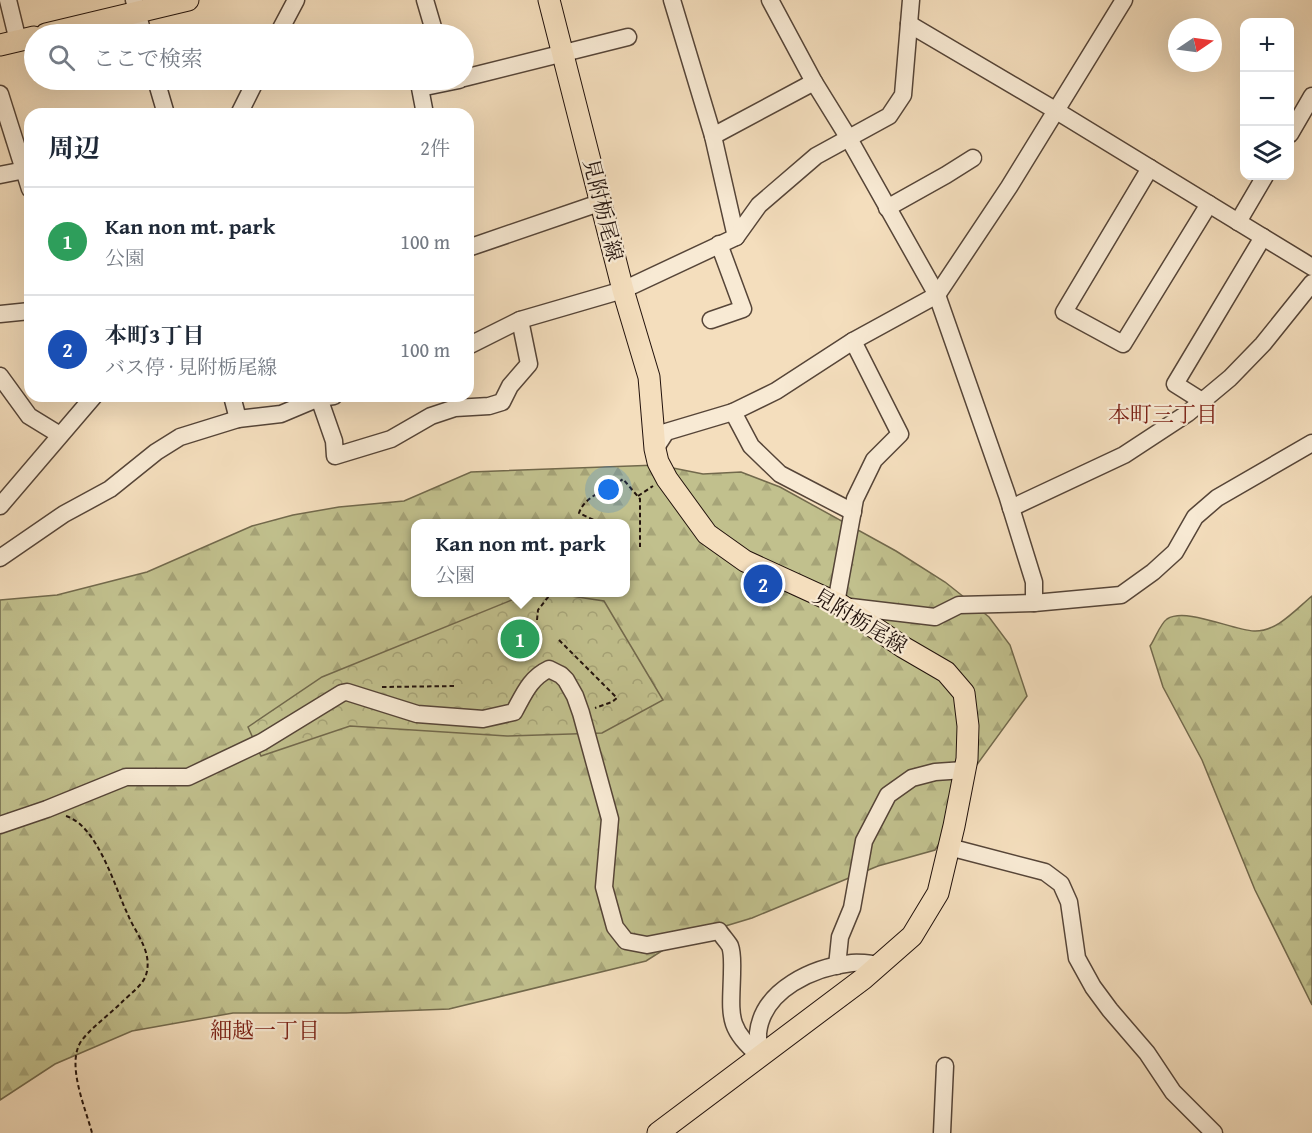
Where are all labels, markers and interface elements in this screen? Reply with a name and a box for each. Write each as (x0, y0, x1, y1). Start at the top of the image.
north arrow (1168, 18, 1222, 72)
map controls (1240, 18, 1294, 180)
button: + (1240, 18, 1294, 72)
search box (24, 24, 474, 90)
icon: search (45, 41, 78, 74)
text: ここで検索 (93, 42, 203, 74)
button: − (1240, 72, 1294, 126)
button: layers (1240, 126, 1294, 180)
text: 周辺 (48, 128, 100, 167)
text: 2件 (420, 133, 450, 162)
street label: 見附栃尾線 (576, 155, 631, 265)
text: Kan non mt. park (105, 210, 275, 242)
text: 1 (62, 227, 73, 256)
text: 100 m (400, 227, 450, 256)
text: 公園 (105, 243, 145, 272)
text: 本町3丁目 (105, 319, 204, 351)
text: 2 (62, 335, 73, 364)
text: 100 m (400, 335, 450, 364)
text: バス停 · 見附栃尾線 (105, 352, 277, 381)
district label: 本町三丁目 (1108, 398, 1218, 430)
your location (594, 475, 623, 504)
popup (411, 519, 630, 597)
text: Kan non mt. park (435, 527, 606, 559)
text: 公園 (435, 560, 475, 589)
pin: 2 (744, 562, 783, 606)
street label: 見附栃尾線 (807, 580, 913, 661)
pin: 1 (500, 616, 540, 662)
district label: 細越一丁目 (210, 1014, 320, 1046)

